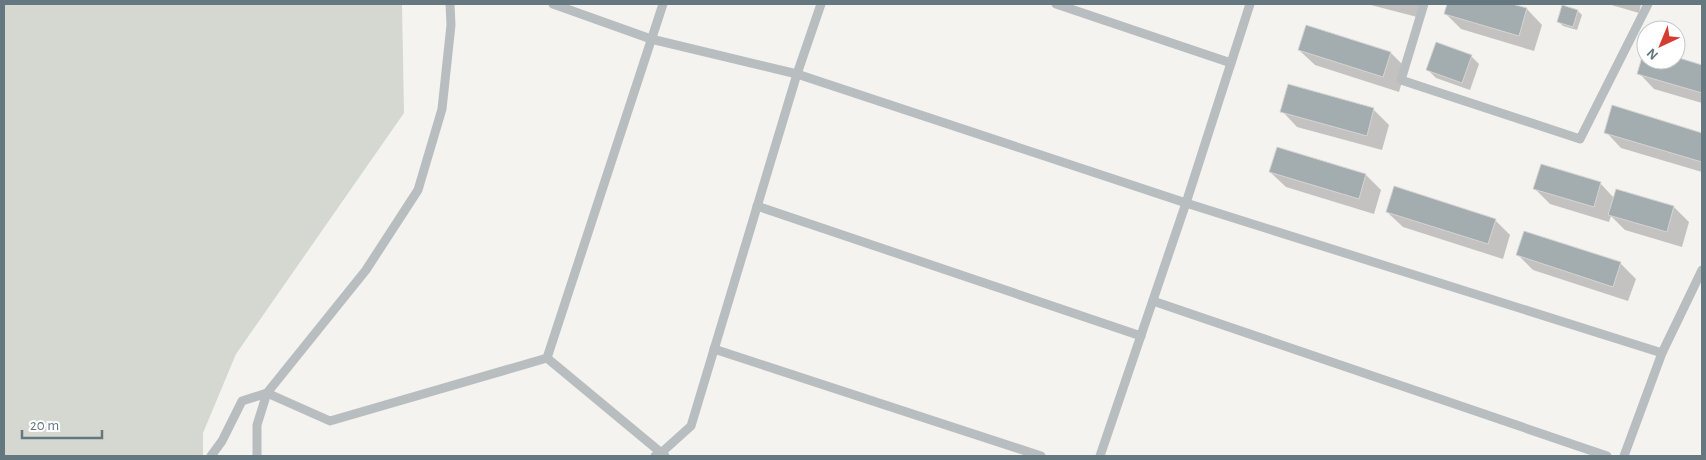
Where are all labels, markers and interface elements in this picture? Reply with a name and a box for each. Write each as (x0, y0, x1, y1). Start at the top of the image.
north arrow (1636, 20, 1686, 70)
text: N (1644, 45, 1661, 62)
scale bar (22, 408, 102, 440)
text: 20 m (30, 418, 59, 433)

